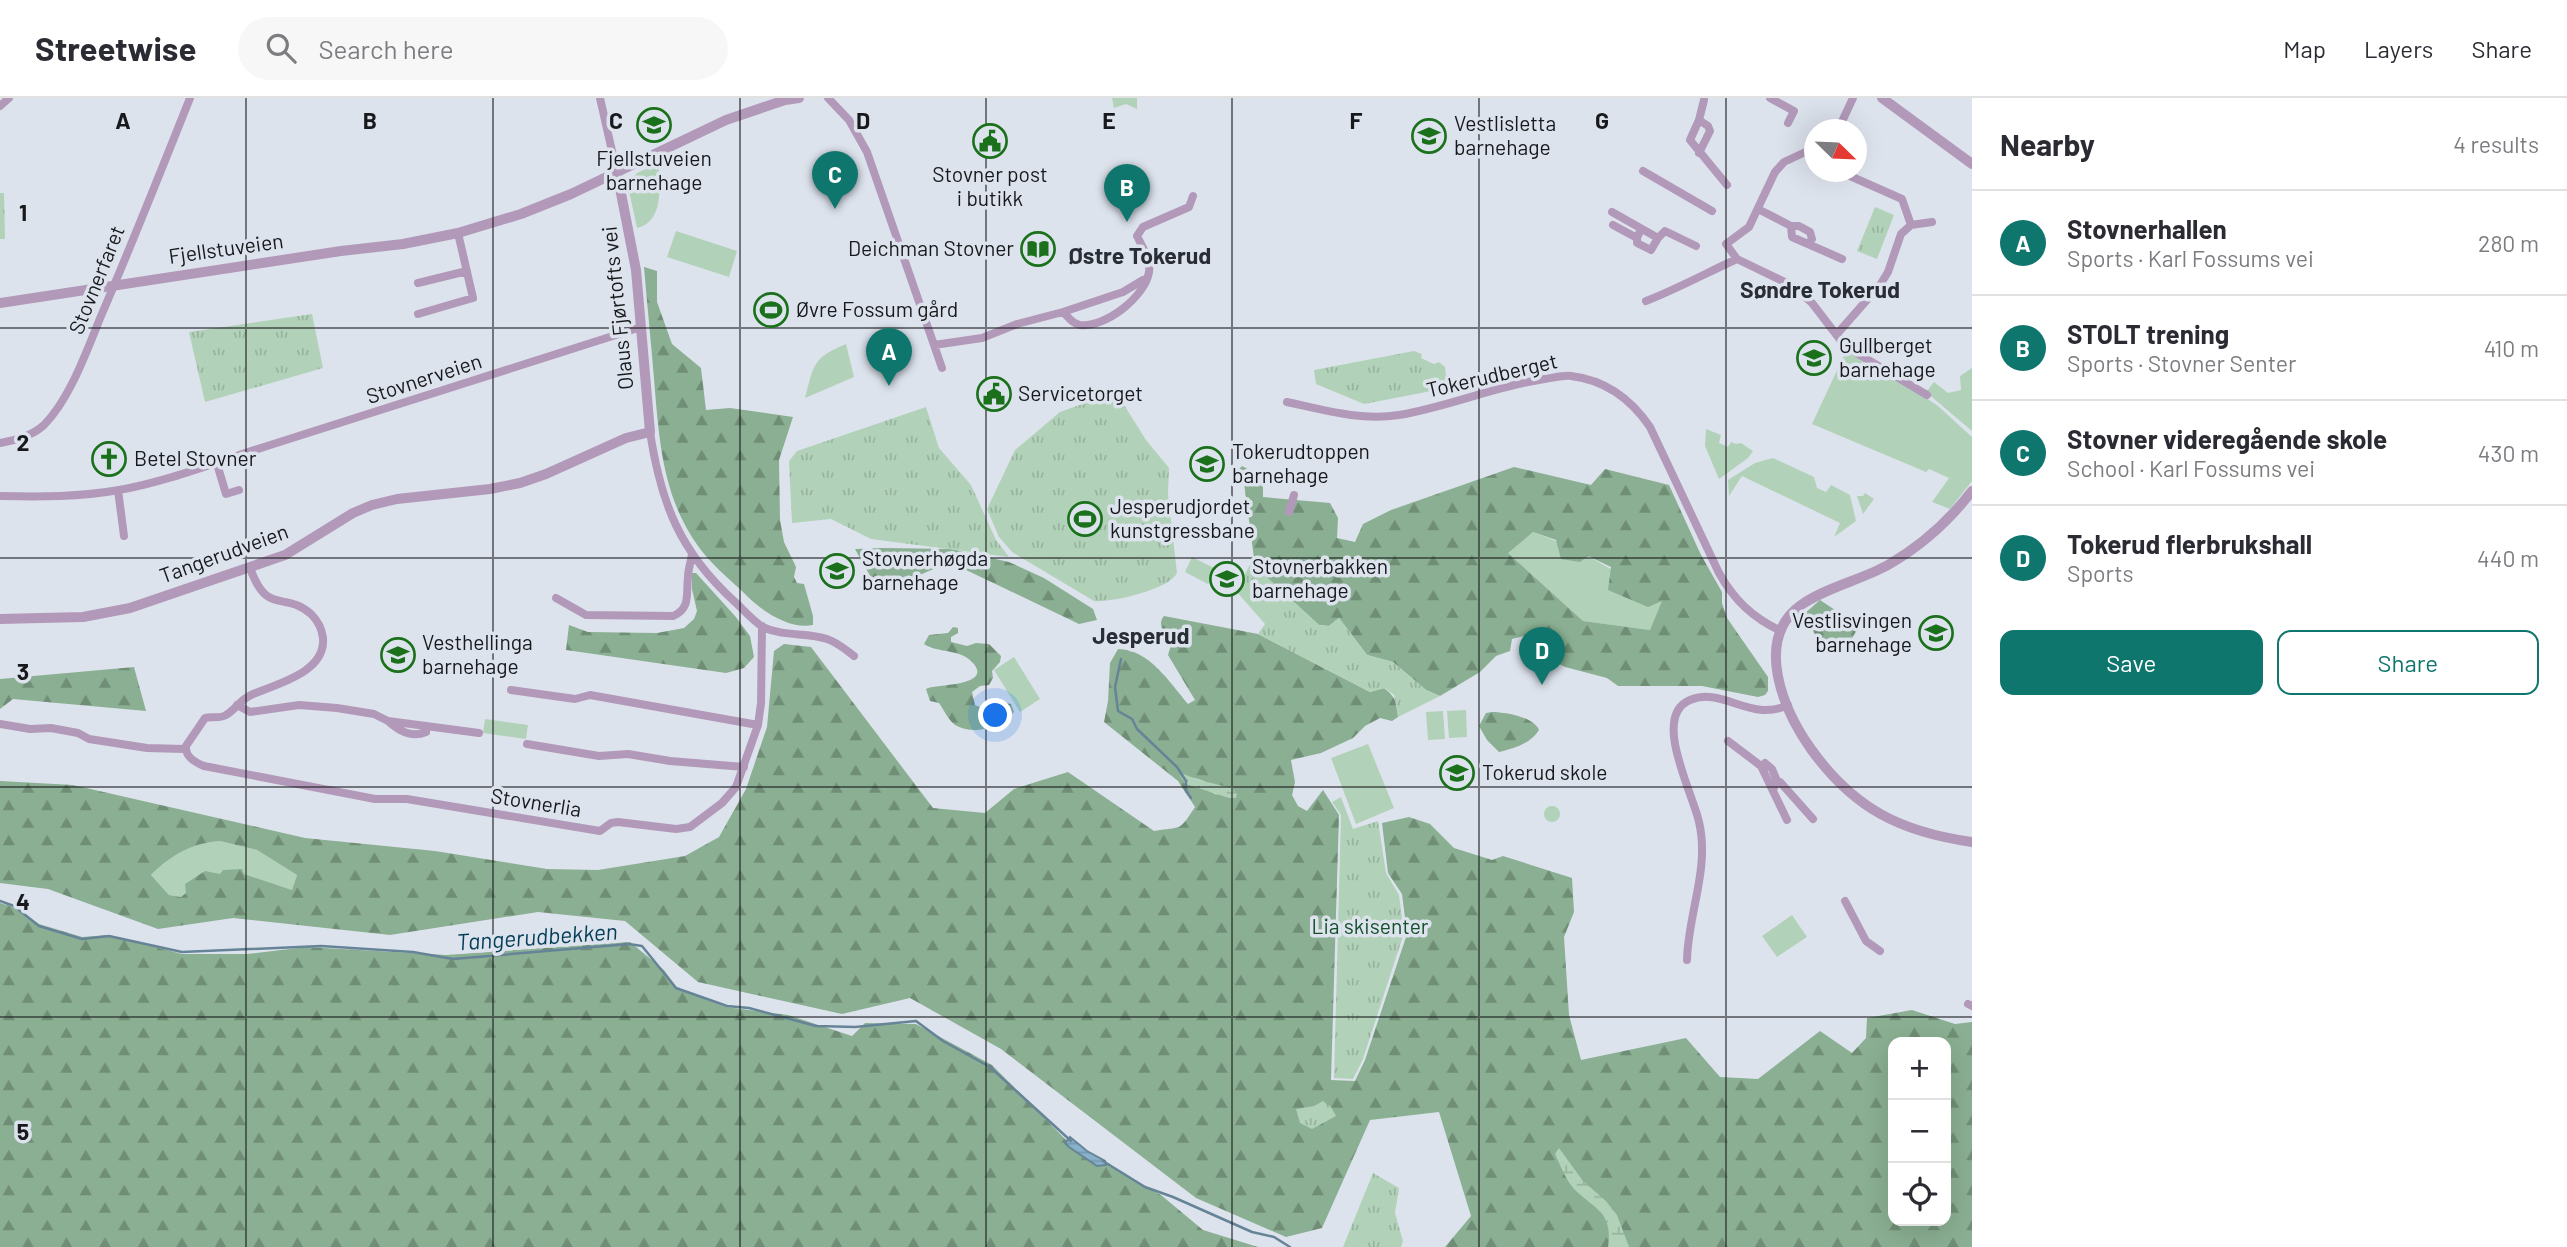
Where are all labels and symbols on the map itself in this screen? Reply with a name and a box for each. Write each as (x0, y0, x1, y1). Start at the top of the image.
text: A (115, 106, 131, 134)
text: B (363, 106, 377, 134)
text: C (609, 106, 623, 134)
school or university icon: Fjellstuveien barnehage (635, 106, 673, 144)
text: D (856, 106, 870, 134)
text: E (1102, 106, 1116, 134)
text: F (1350, 106, 1363, 134)
text: G (1595, 106, 1609, 134)
place label: Vestlisletta barnehage (1454, 110, 1556, 159)
school or university icon: Vestlisletta barnehage (1410, 117, 1448, 155)
north arrow (1804, 119, 1867, 182)
public building icon: Stovner post i butikk (971, 122, 1009, 160)
place label: Fjellstuveien barnehage (596, 145, 712, 194)
pin: C (812, 151, 858, 209)
place label: Stovner post i butikk (932, 161, 1048, 210)
pin: B (1104, 164, 1150, 222)
text: 1 (19, 198, 27, 226)
street label: Stovnerfaret (62, 221, 129, 337)
street label: Olaus Fjørtofts vei (595, 225, 638, 391)
street label: Fjellstuveien (167, 227, 285, 268)
library icon: Deichman Stovner (1019, 230, 1057, 268)
place label: Deichman Stovner (848, 235, 1014, 260)
district label: Østre Tokerud (1069, 241, 1211, 269)
district label: Søndre Tokerud (1740, 275, 1900, 303)
sports icon: Øvre Fossum gård (752, 291, 790, 329)
place label: Øvre Fossum gård (796, 296, 958, 321)
pin: A (866, 328, 912, 386)
place label: Gullberget barnehage (1839, 332, 1936, 381)
school or university icon: Gullberget barnehage (1795, 339, 1833, 377)
street label: Stovnerveien (363, 347, 484, 408)
street label: Tokerudberget (1424, 347, 1559, 402)
public building icon: Servicetorget (975, 375, 1013, 413)
place label: Servicetorget (1018, 380, 1143, 405)
text: 2 (17, 428, 29, 456)
place label: Tokerudtoppen barnehage (1232, 438, 1370, 487)
church icon: Betel Stovner (90, 440, 128, 478)
place label: Betel Stovner (134, 445, 257, 470)
school or university icon: Tokerudtoppen barnehage (1188, 445, 1226, 483)
place label: Jesperudjordet kunstgressbane (1110, 493, 1255, 542)
sports icon: Jesperudjordet kunstgressbane (1066, 500, 1104, 538)
street label: Tangerudveien (156, 518, 291, 587)
place label: Stovnerhøgda barnehage (862, 545, 988, 594)
school or university icon: Stovnerhøgda barnehage (818, 552, 856, 590)
place label: Stovnerbakken barnehage (1252, 553, 1388, 602)
school or university icon: Stovnerbakken barnehage (1208, 560, 1246, 598)
place label: Vestlisvingen barnehage (1792, 607, 1912, 656)
school or university icon: Vestlisvingen barnehage (1917, 614, 1955, 652)
district label: Jesperud (1092, 621, 1190, 649)
pin: D (1519, 627, 1565, 685)
place label: Vesthellinga barnehage (422, 629, 533, 678)
school or university icon: Vesthellinga barnehage (379, 636, 417, 674)
text: 3 (17, 657, 29, 685)
your location (978, 698, 1012, 732)
school or university icon: Tokerud skole (1438, 754, 1476, 792)
place label: Tokerud skole (1482, 759, 1608, 784)
street label: Stovnerlia (489, 782, 583, 821)
text: 4 (16, 887, 30, 915)
park label: Lia skisenter (1312, 913, 1429, 938)
water label: Tangerudbekken (455, 916, 618, 956)
text: 5 (17, 1117, 29, 1145)

